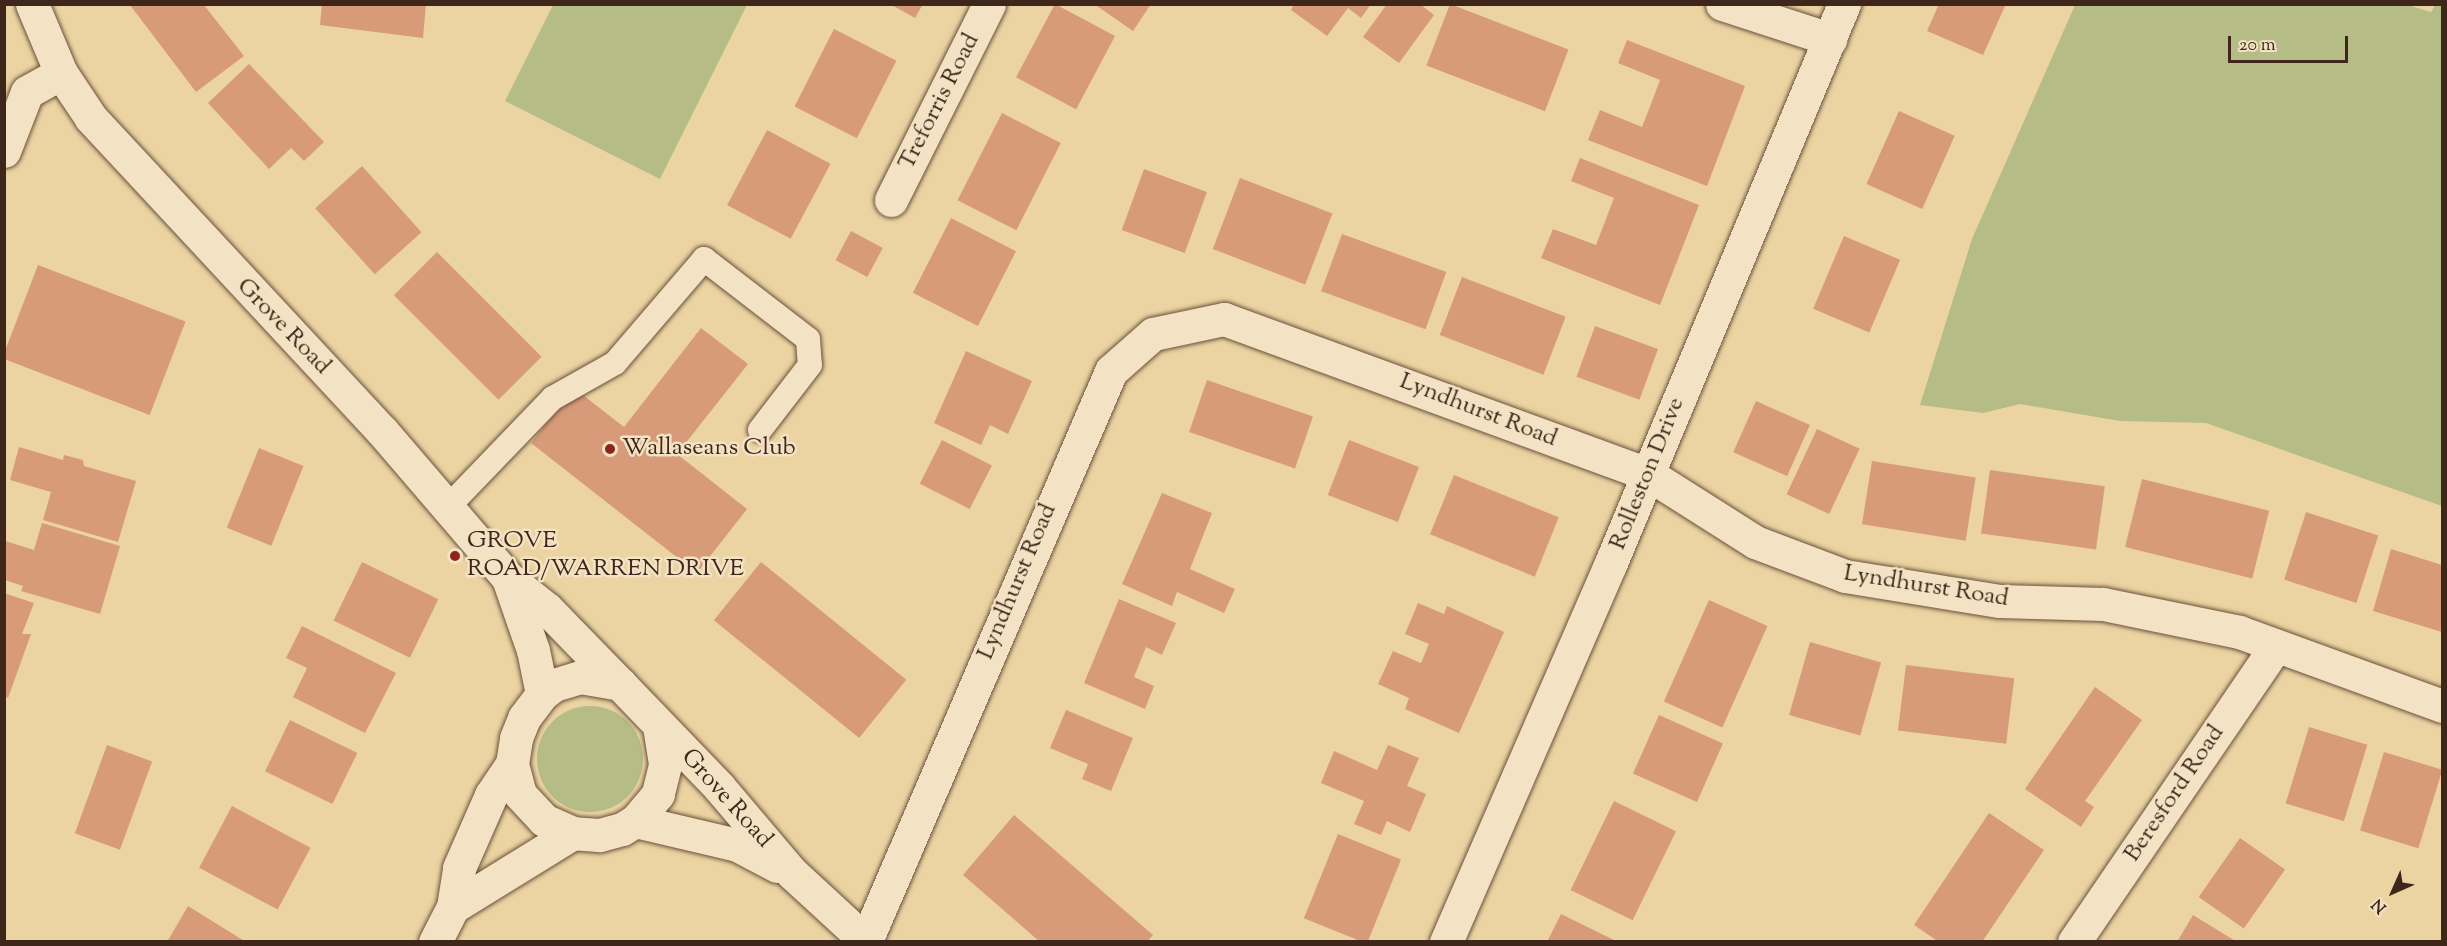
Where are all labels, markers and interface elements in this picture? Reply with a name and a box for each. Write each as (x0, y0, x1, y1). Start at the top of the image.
scale bar (2231, 24, 2351, 62)
street label: Treforris Road (893, 29, 987, 175)
text: 20 m (2239, 33, 2276, 59)
street label: Grove Road (230, 273, 336, 381)
street label: Lyndhurst Road (1395, 368, 1561, 454)
street label: Rolleston Drive (1604, 394, 1692, 554)
place label: Wallaseans Club (622, 435, 796, 463)
marker: Wallaseans Club (603, 442, 617, 456)
street label: Lyndhurst Road (972, 500, 1064, 664)
place label: GROVE ROAD/WARREN DRIVE (467, 528, 744, 584)
marker: GROVE ROAD/WARREN DRIVE (448, 549, 462, 563)
street label: Lyndhurst Road (1841, 560, 2011, 614)
street label: Beresford Road (2119, 720, 2231, 868)
street label: Grove Road (674, 744, 778, 854)
north arrow (2363, 862, 2423, 922)
text: N (2367, 892, 2393, 918)

